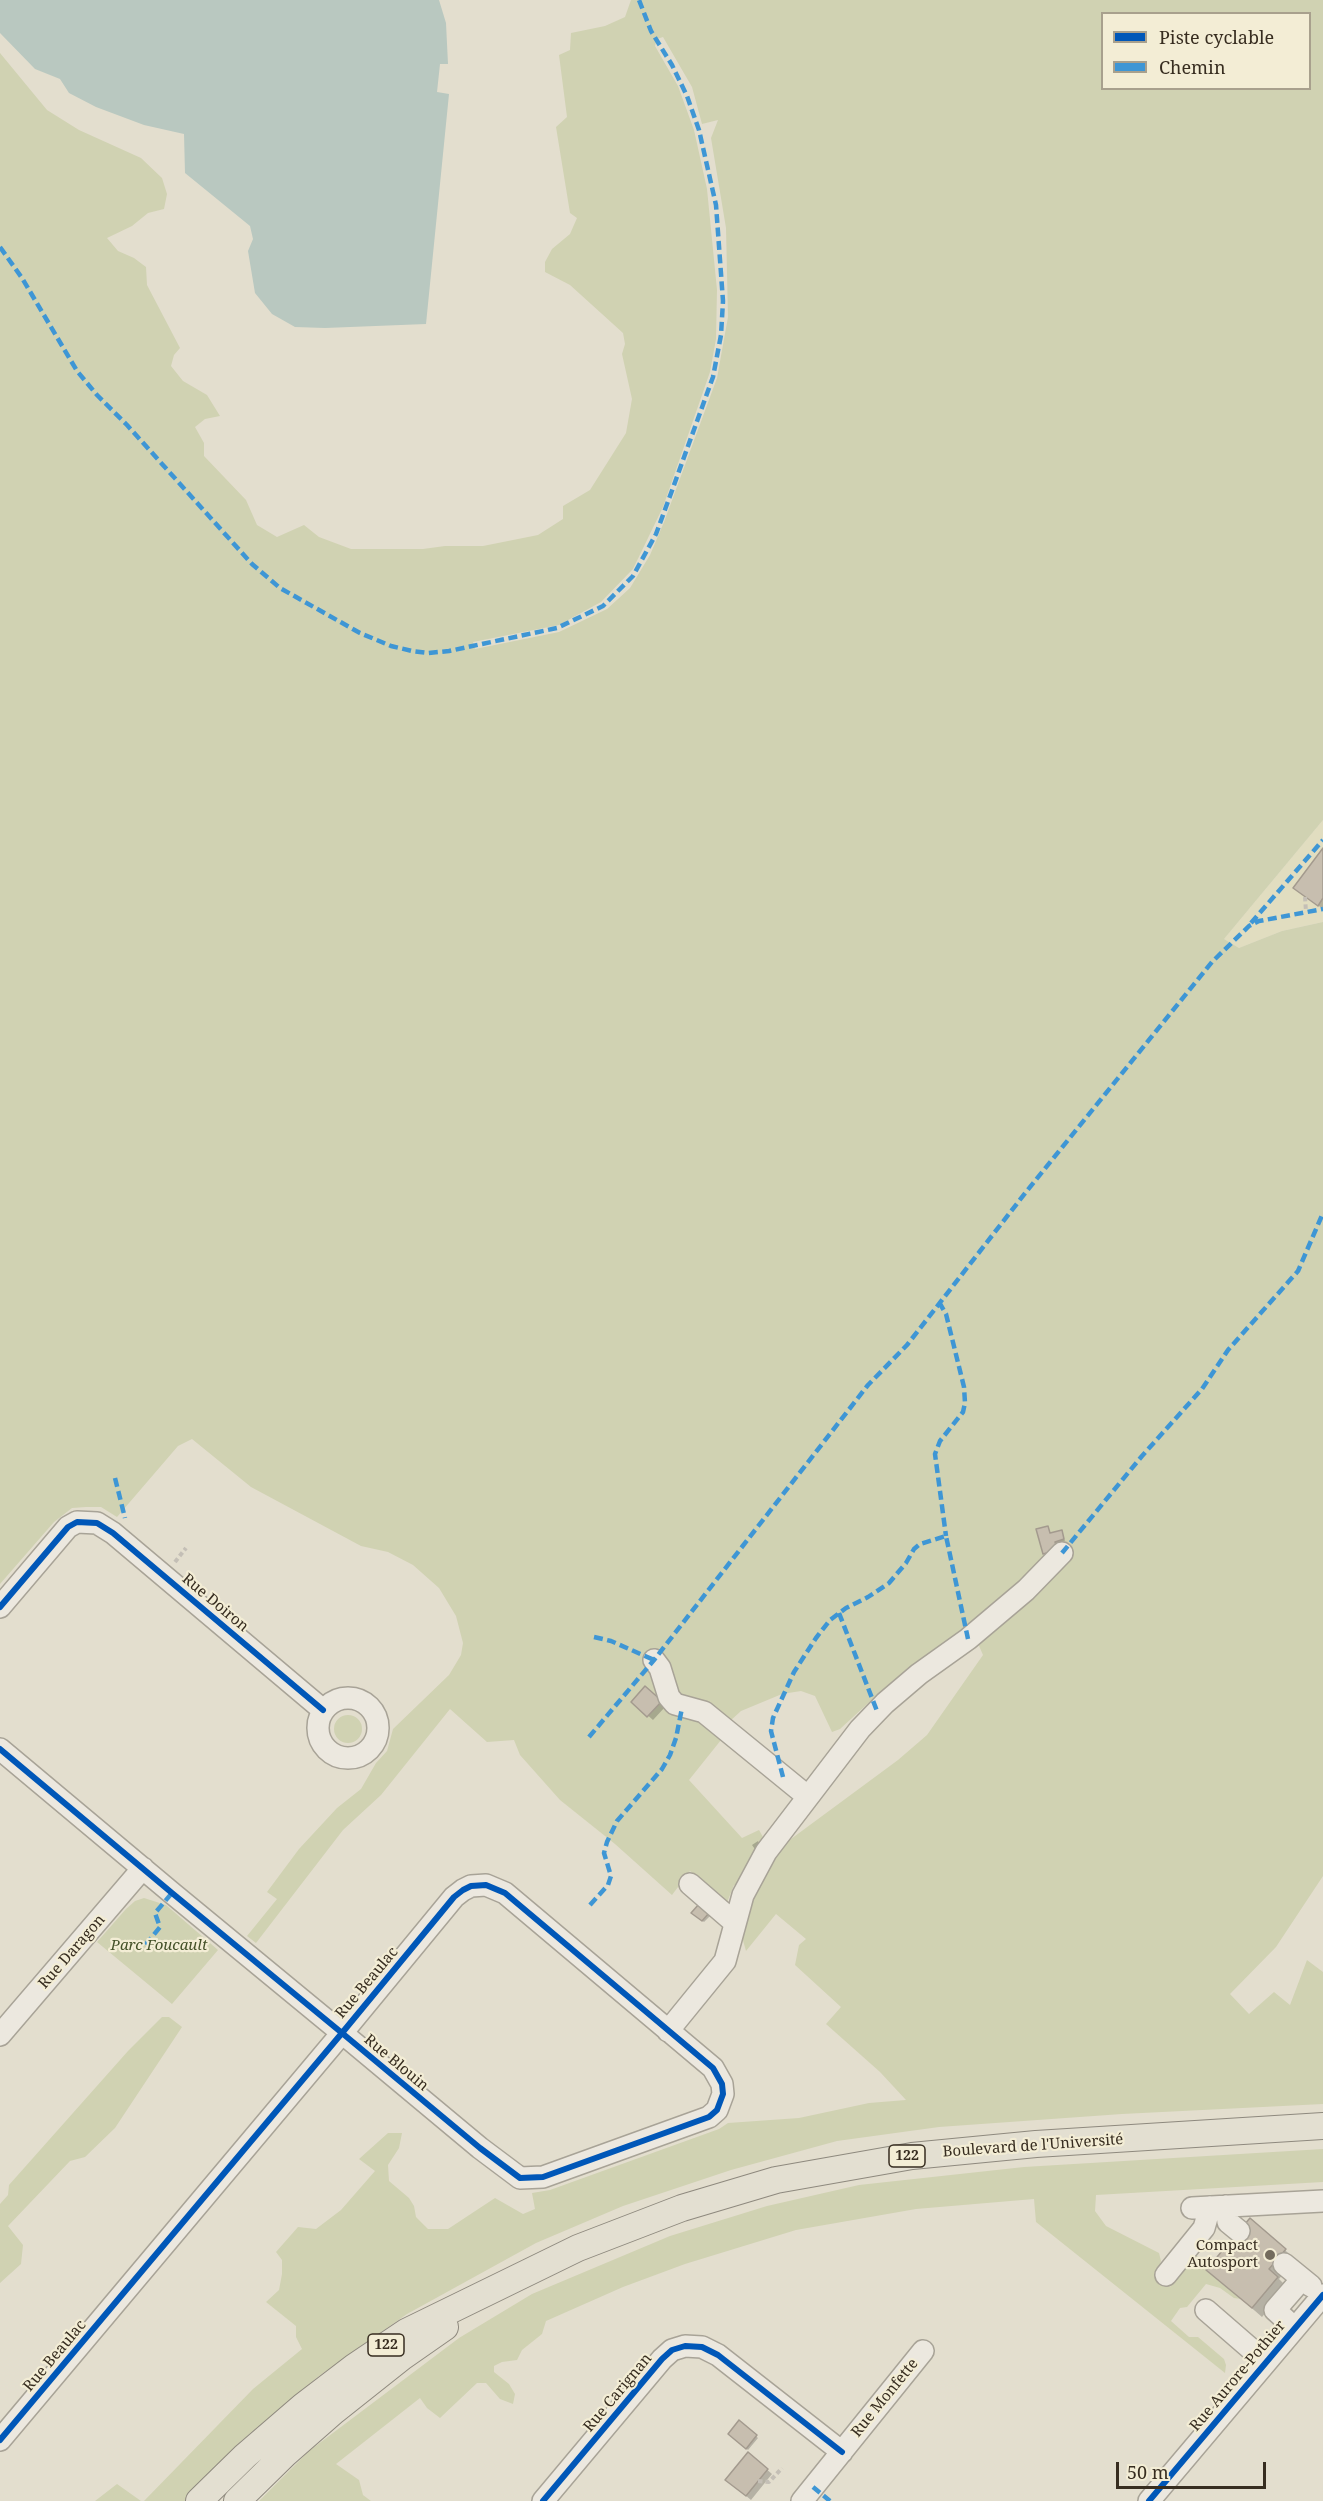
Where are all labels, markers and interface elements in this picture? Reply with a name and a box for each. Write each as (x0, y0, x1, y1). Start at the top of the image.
legend (1101, 12, 1311, 90)
text: Piste cyclable (1159, 25, 1274, 49)
text: Chemin (1159, 55, 1226, 79)
street label: Rue Doiron (178, 1570, 252, 1636)
street label: Rue Daragon (35, 1911, 109, 1993)
park label: Parc Foucault (111, 1937, 207, 1955)
street label: Rue Beaulac (332, 1944, 402, 2022)
street label: Rue Blouin (360, 2031, 432, 2095)
street label: Boulevard de l'Université (942, 2131, 1124, 2161)
road number: 122 (889, 2145, 925, 2167)
place label: Compact Autosport (1187, 2237, 1258, 2272)
marker: Compact Autosport (1263, 2248, 1277, 2262)
street label: Rue Beaulac (20, 2317, 90, 2395)
street label: Rue Aurore-Pothier (1186, 2317, 1290, 2435)
road number: 122 (368, 2334, 404, 2356)
street label: Rue Carignan (580, 2350, 656, 2436)
street label: Rue Monfette (848, 2355, 922, 2441)
scale bar (1119, 2450, 1269, 2488)
text: 50 m (1127, 2460, 1169, 2484)

